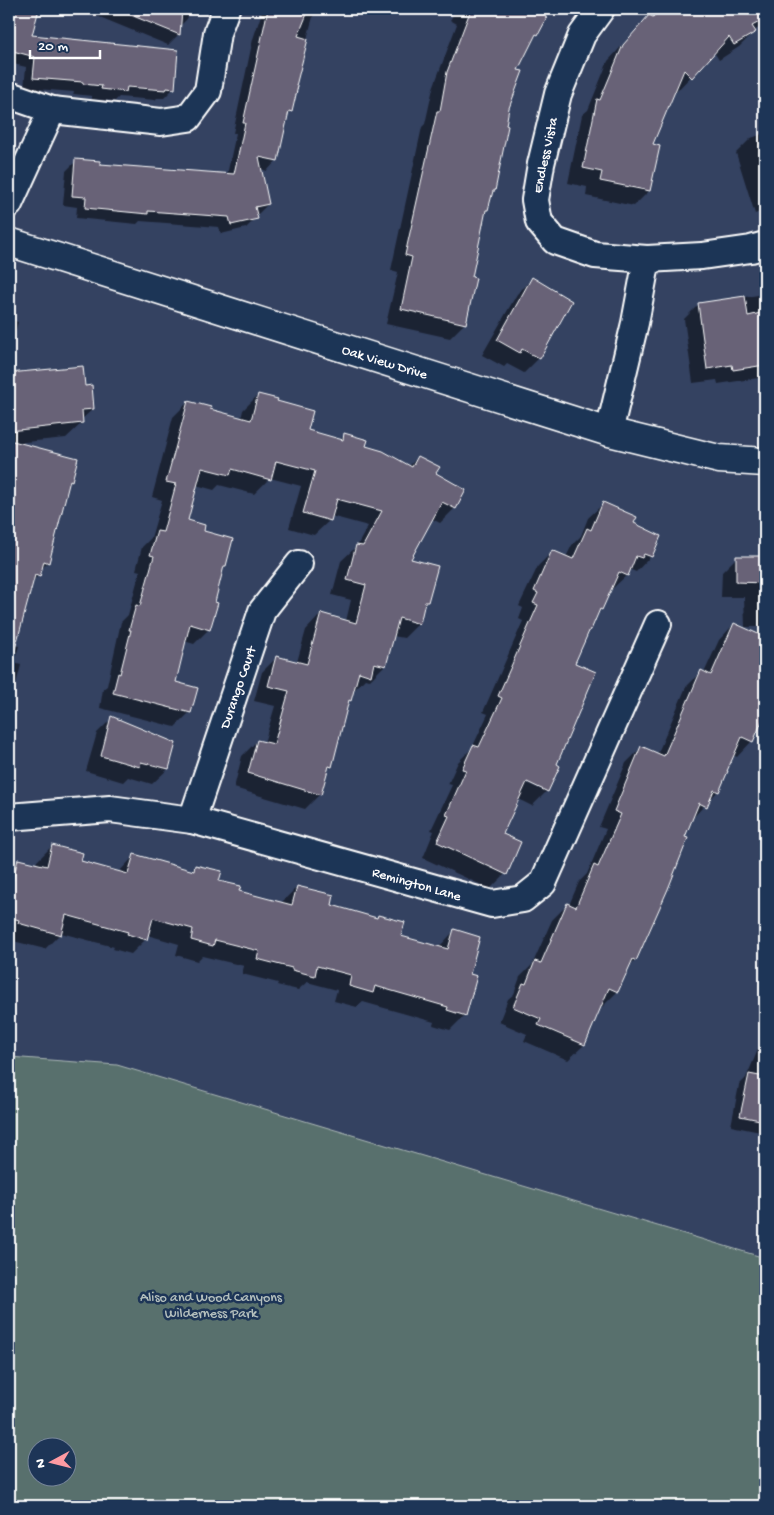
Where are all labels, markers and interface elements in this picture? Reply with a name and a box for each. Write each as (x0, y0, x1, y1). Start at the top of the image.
scale bar (30, 28, 100, 60)
text: 20 m (38, 38, 68, 56)
street label: Endless Vista (530, 115, 563, 195)
street label: Oak View Drive (339, 342, 430, 385)
street label: Durango Court (217, 643, 262, 732)
street label: Remington Lane (370, 865, 464, 906)
park label: Aliso and Wood Canyons Wilderness Park (140, 1290, 283, 1323)
north arrow (28, 1438, 78, 1488)
text: N (33, 1458, 51, 1469)

